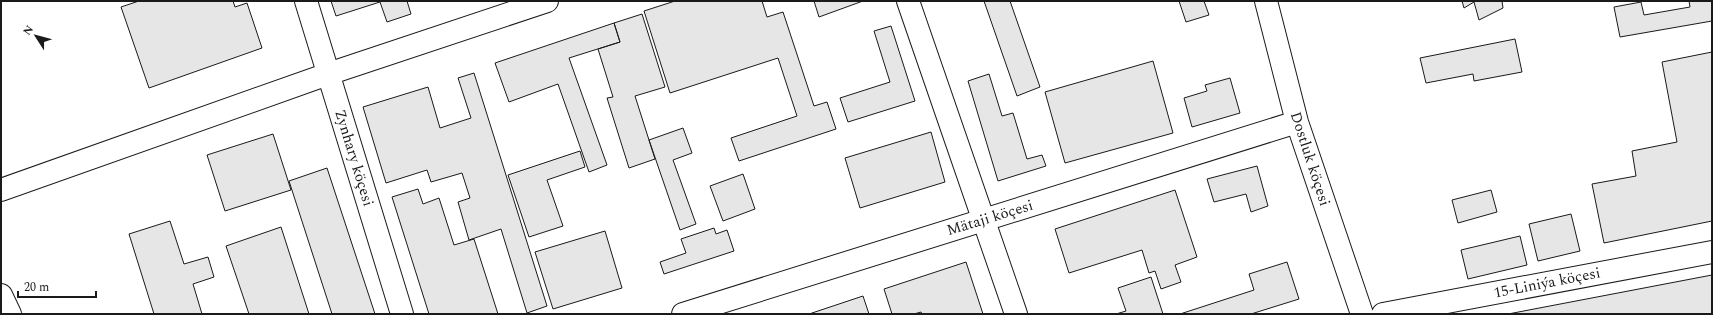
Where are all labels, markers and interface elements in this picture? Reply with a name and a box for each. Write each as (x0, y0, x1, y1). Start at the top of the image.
north arrow (16, 16, 56, 56)
text: N (19, 22, 38, 39)
street label: Zynhary köçesi (328, 107, 380, 209)
street label: Dostluk köçesi (1284, 109, 1336, 209)
street label: Mätaji köçesi (944, 194, 1036, 242)
street label: 15-Liniýa köçesi (1492, 261, 1602, 305)
scale bar (18, 273, 96, 299)
text: 20 m (24, 278, 49, 297)

